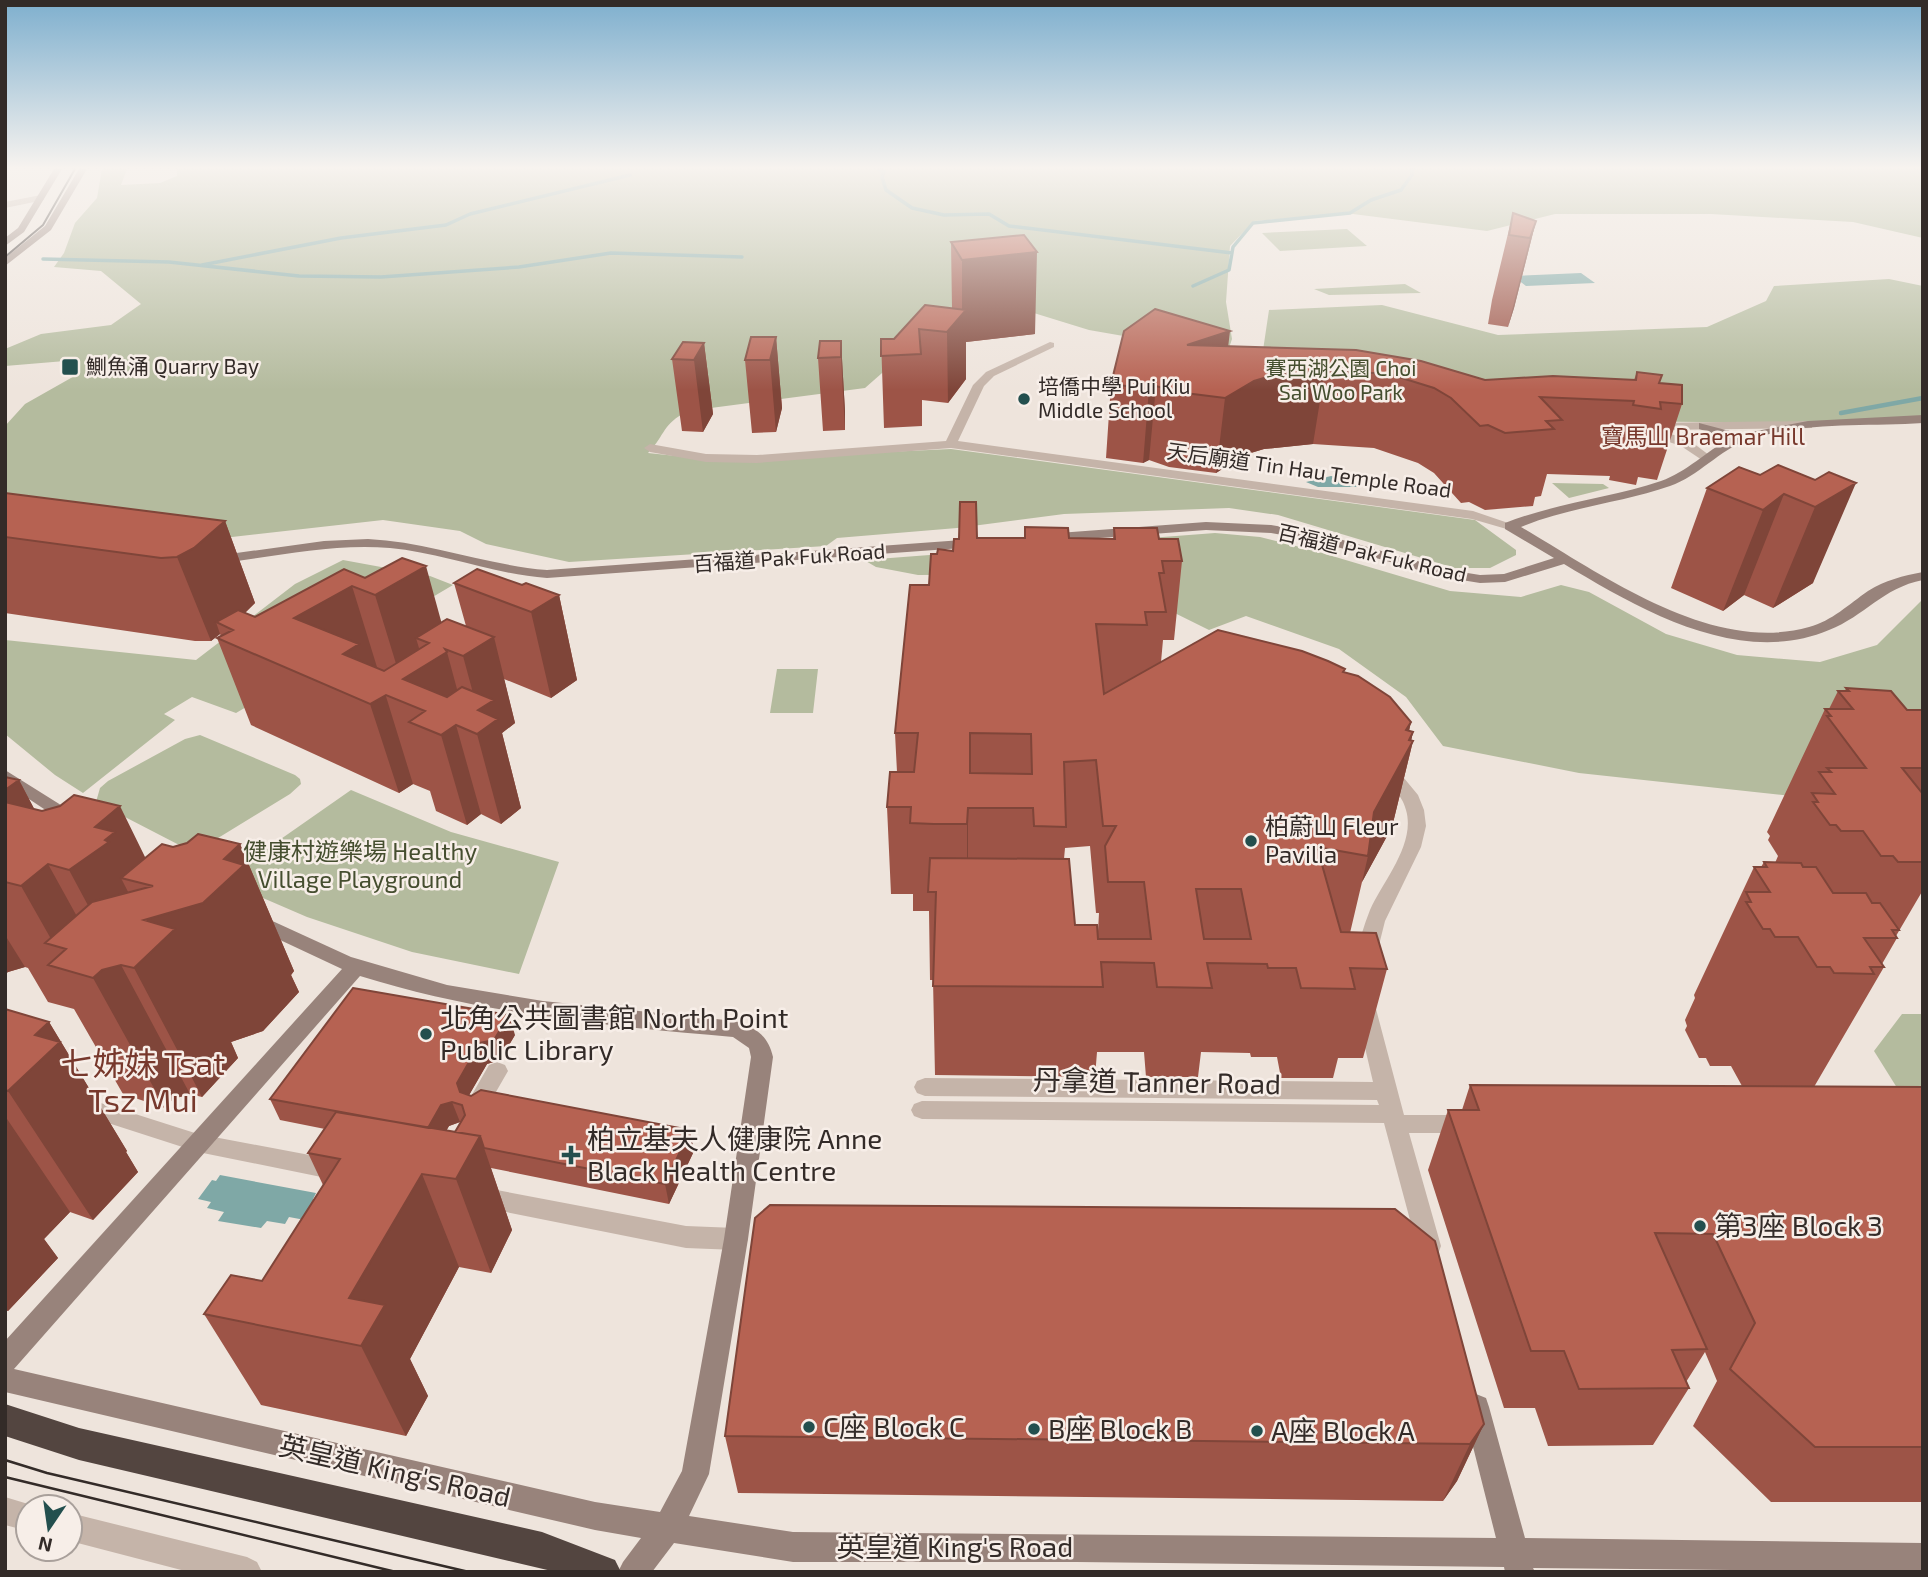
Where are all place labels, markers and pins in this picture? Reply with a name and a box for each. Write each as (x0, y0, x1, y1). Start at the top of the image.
place label: 鰂魚涌 Quarry Bay (86, 353, 259, 379)
marker: 鰂魚涌 Quarry Bay (60, 357, 80, 377)
place label: 培僑中學 Pui Kiu Middle School (1038, 373, 1191, 422)
marker: 培僑中學 Pui Kiu Middle School (1016, 391, 1032, 407)
place label: 柏蔚山 Fleur Pavilia (1265, 811, 1399, 868)
marker: 柏蔚山 Fleur Pavilia (1243, 833, 1259, 849)
place label: 北角公共圖書館 North Point Public Library (440, 1000, 788, 1066)
marker: 北角公共圖書館 North Point Public Library (418, 1026, 434, 1042)
place label: 柏立基夫人健康院 Anne Black Health Centre (587, 1121, 882, 1187)
marker: 柏立基夫人健康院 Anne Black Health Centre (561, 1145, 581, 1165)
place label: 第3座 Block 3 (1714, 1208, 1883, 1242)
marker: 第3座 Block 3 (1692, 1218, 1708, 1234)
place label: C座 Block C (823, 1409, 965, 1443)
place label: B座 Block B (1048, 1411, 1192, 1445)
place label: A座 Block A (1271, 1413, 1415, 1447)
marker: C座 Block C (801, 1419, 817, 1435)
marker: B座 Block B (1026, 1421, 1042, 1437)
marker: A座 Block A (1249, 1423, 1265, 1439)

